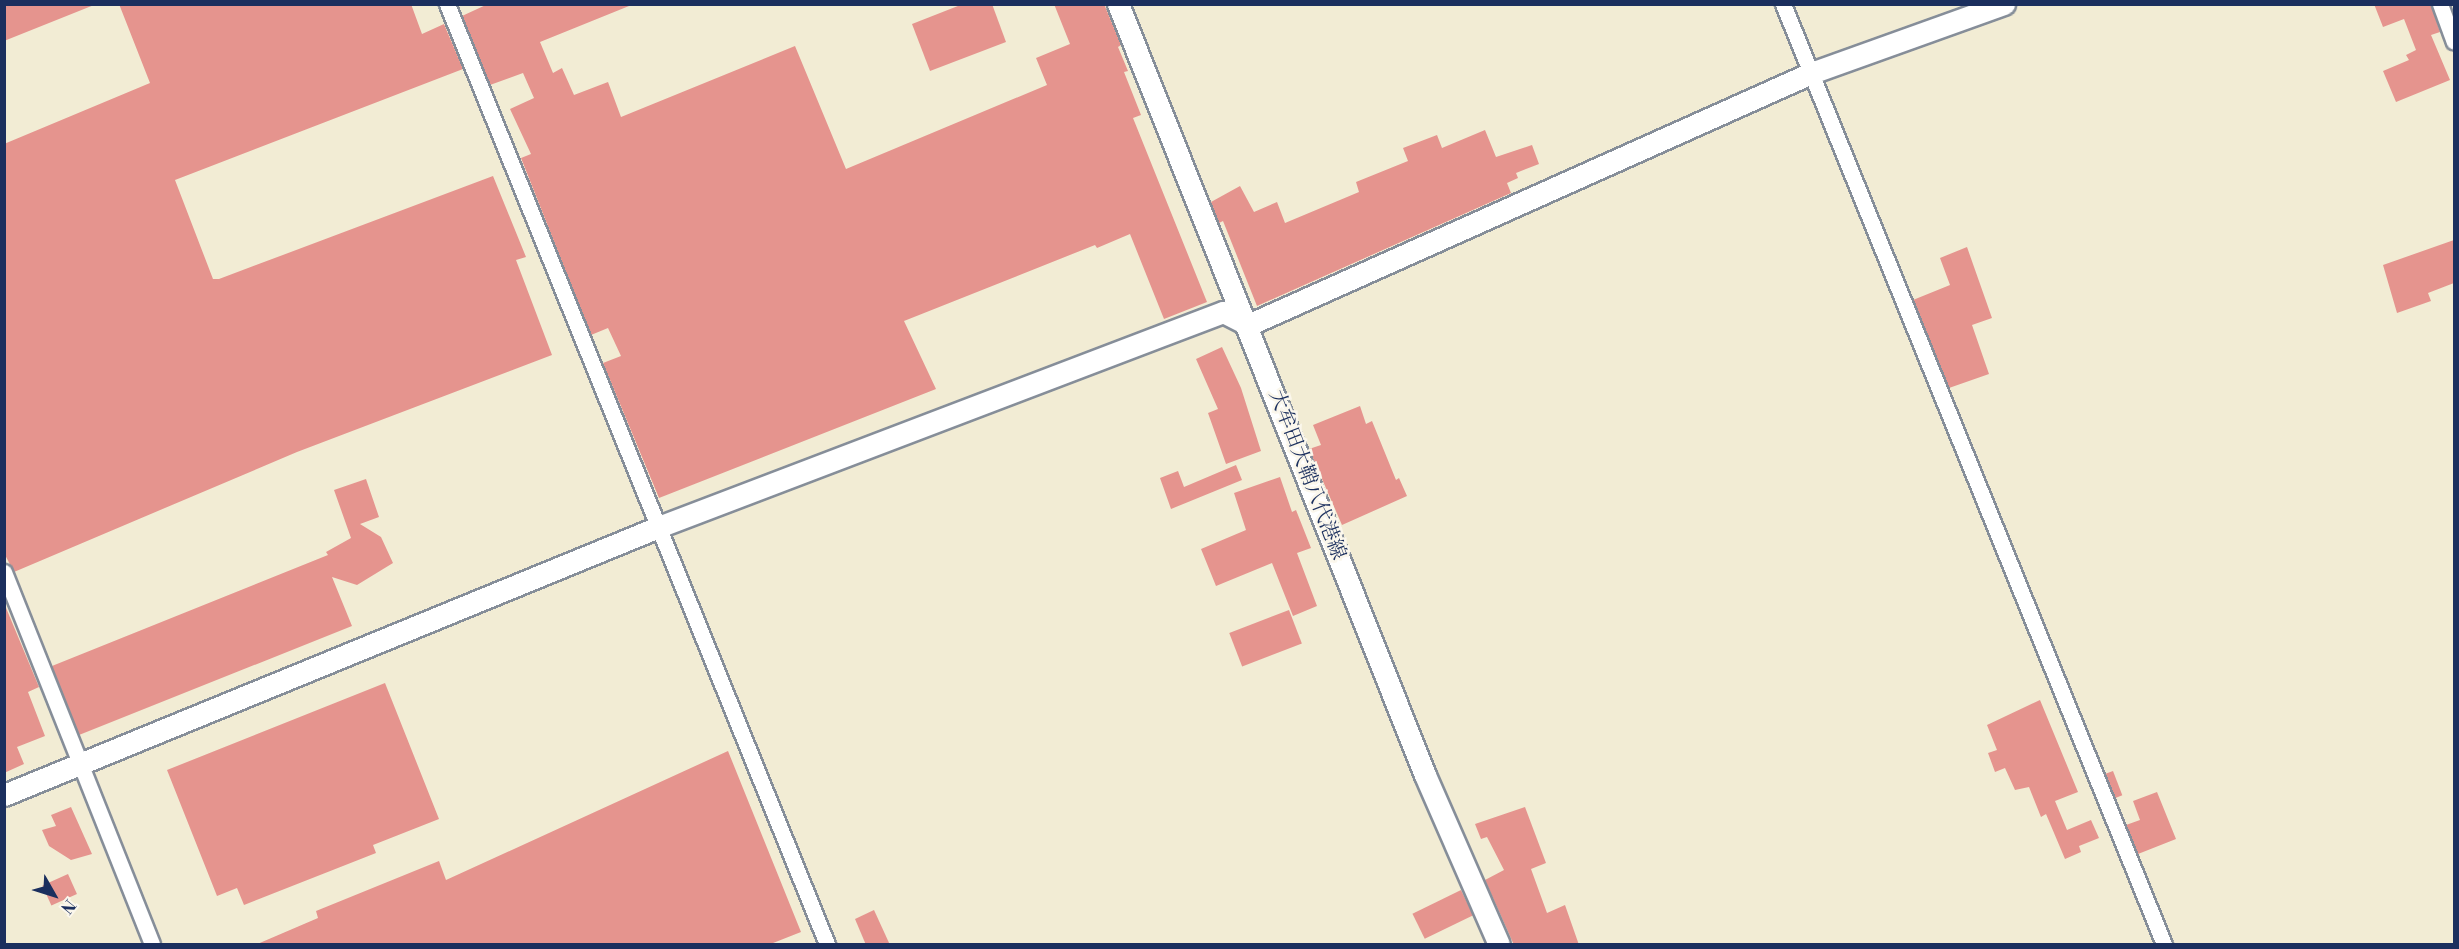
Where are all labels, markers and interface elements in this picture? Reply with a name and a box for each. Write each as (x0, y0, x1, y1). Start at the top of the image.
street label: 大牟田大鞘八代港線 (1264, 387, 1350, 563)
north arrow (24, 865, 84, 925)
text: N (56, 895, 80, 918)

